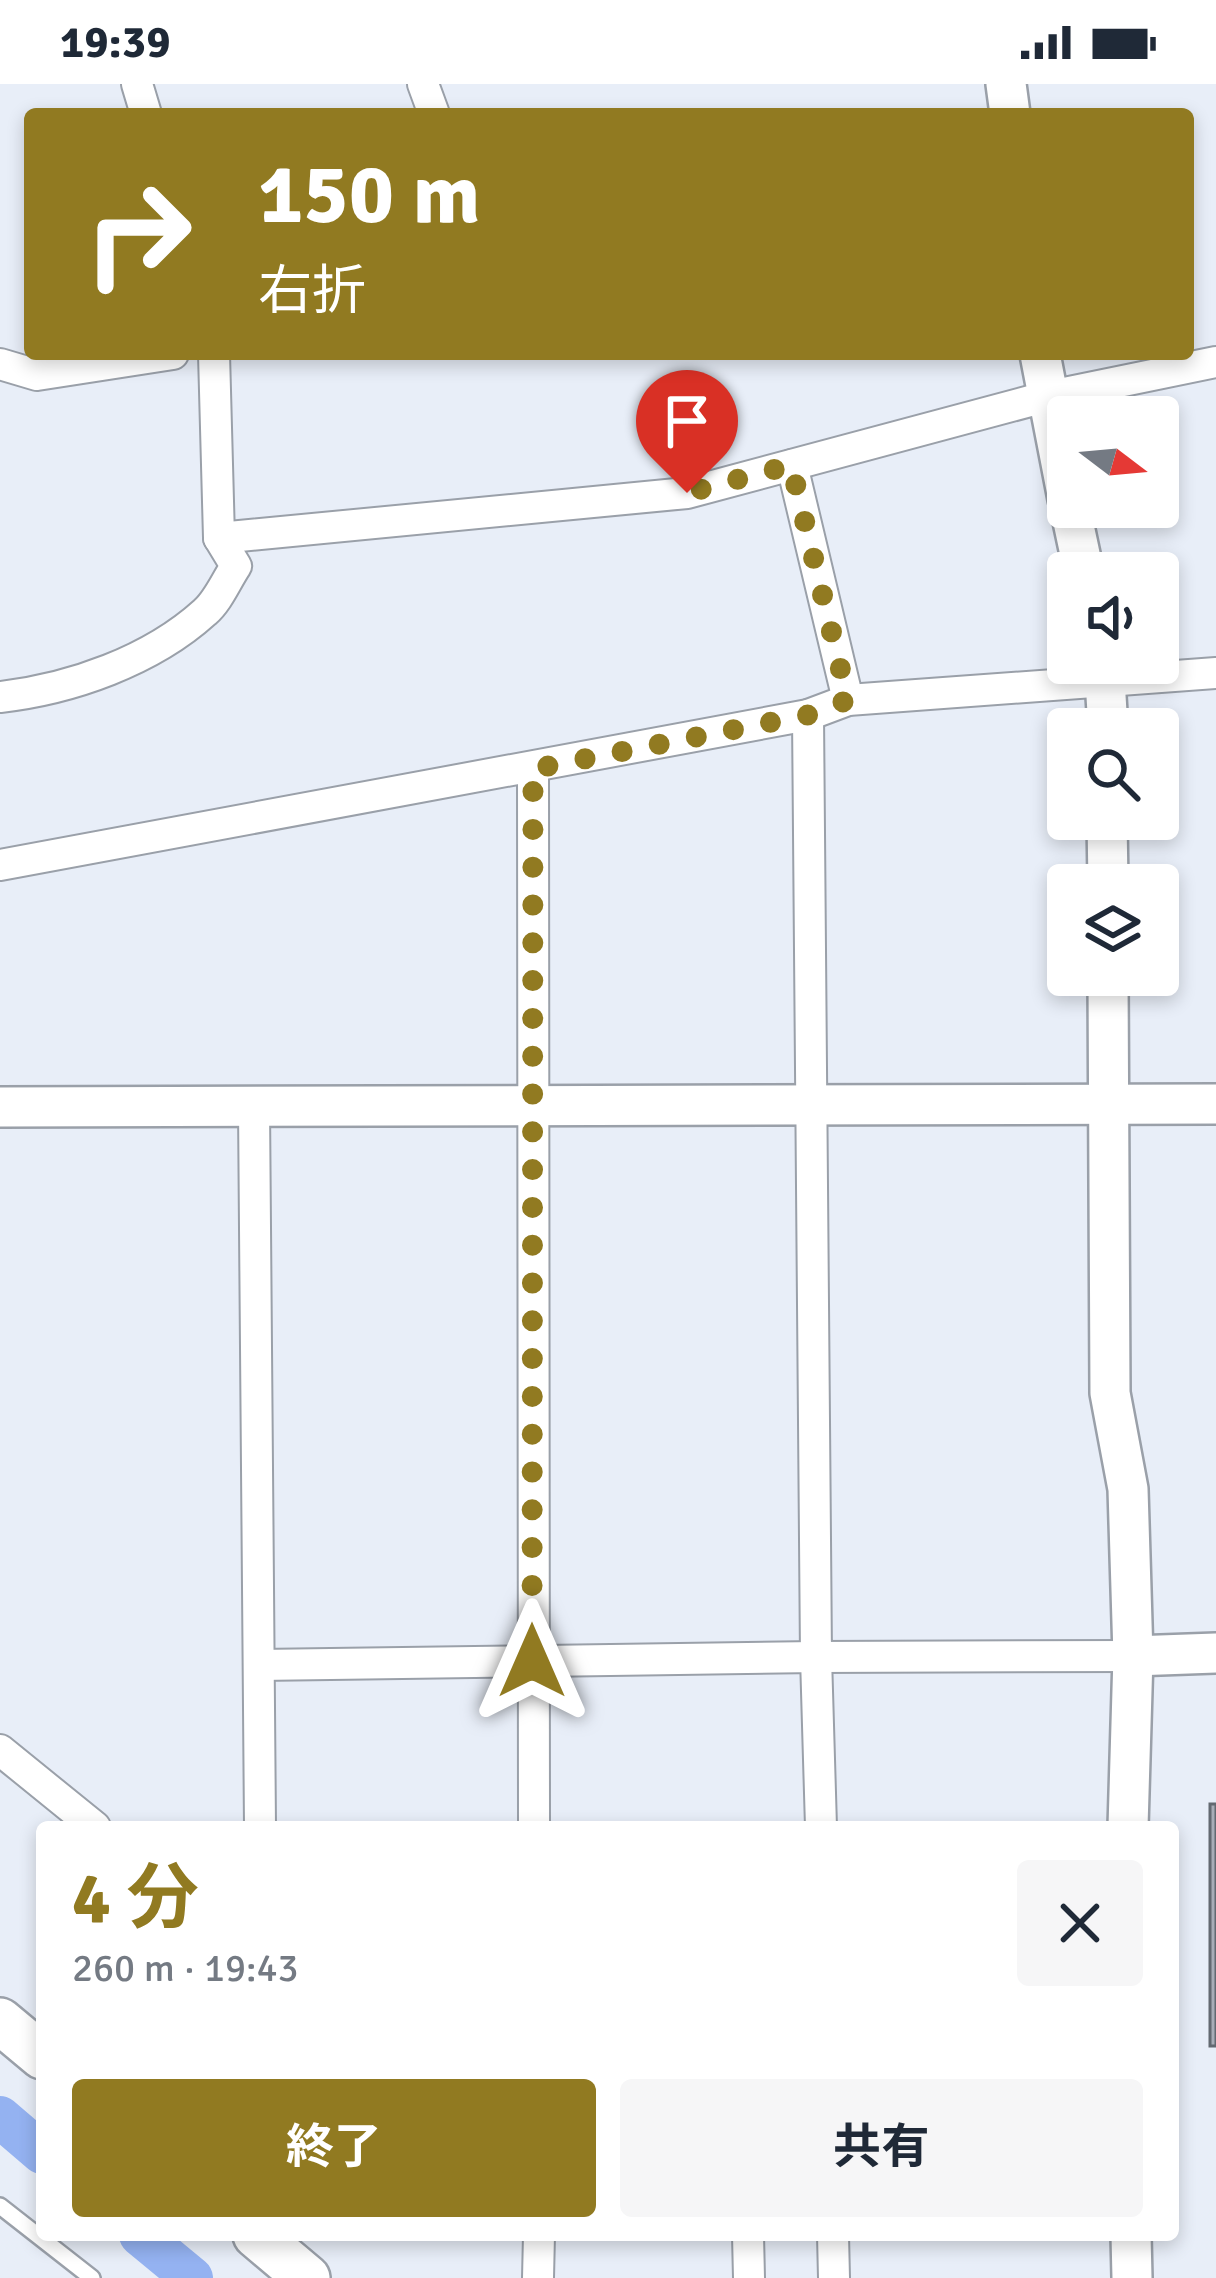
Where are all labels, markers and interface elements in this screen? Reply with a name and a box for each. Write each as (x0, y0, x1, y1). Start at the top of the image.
text: 19:39 (60, 15, 170, 70)
text: 150 m (258, 143, 480, 247)
icon: right (60, 156, 216, 312)
text: 右折 (258, 258, 366, 325)
pin (636, 370, 738, 493)
icon: arrive (654, 388, 720, 454)
north arrow (1047, 396, 1179, 528)
map controls (1047, 396, 1179, 996)
button: sound (1047, 552, 1179, 684)
button: search (1047, 708, 1179, 840)
button: layers (1047, 864, 1179, 996)
position arrow (469, 1598, 595, 1724)
text: 4 分 (72, 1854, 199, 1943)
button: close (1017, 1860, 1143, 1986)
text: 260 m · 19:43 (72, 1944, 299, 1992)
button: 終了 (72, 2079, 596, 2217)
button: 共有 (620, 2079, 1143, 2217)

